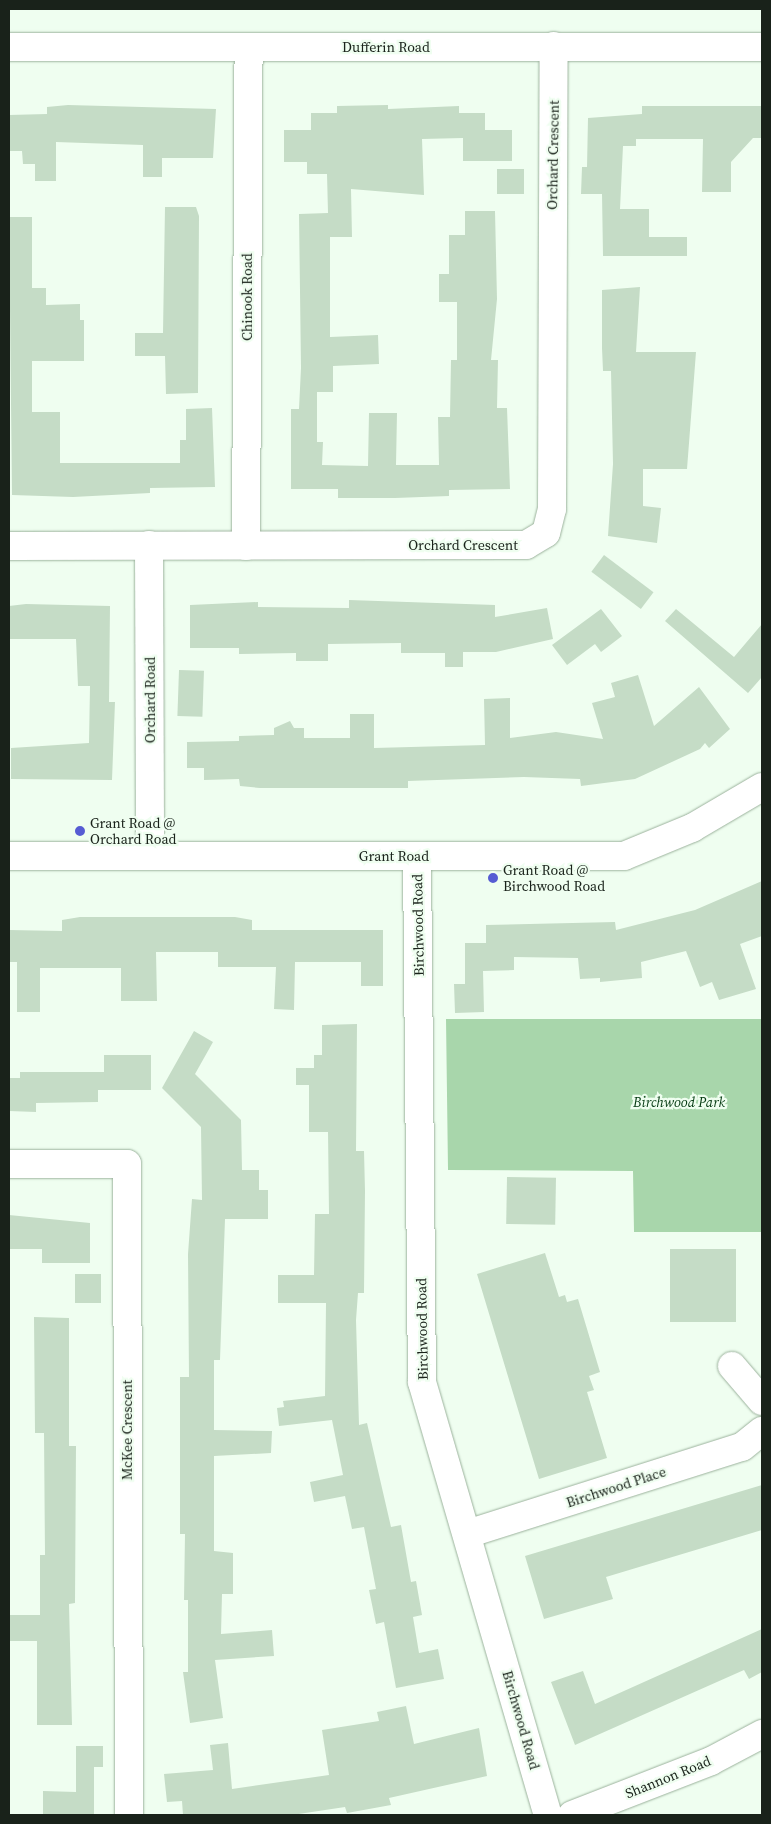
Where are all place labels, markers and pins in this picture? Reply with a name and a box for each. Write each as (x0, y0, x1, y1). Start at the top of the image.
place label: Grant Road @ Orchard Road (90, 815, 177, 848)
marker: Grant Road @ Orchard Road (74, 825, 86, 837)
place label: Grant Road @ Birchwood Road (503, 862, 605, 894)
marker: Grant Road @ Birchwood Road (487, 872, 499, 884)

